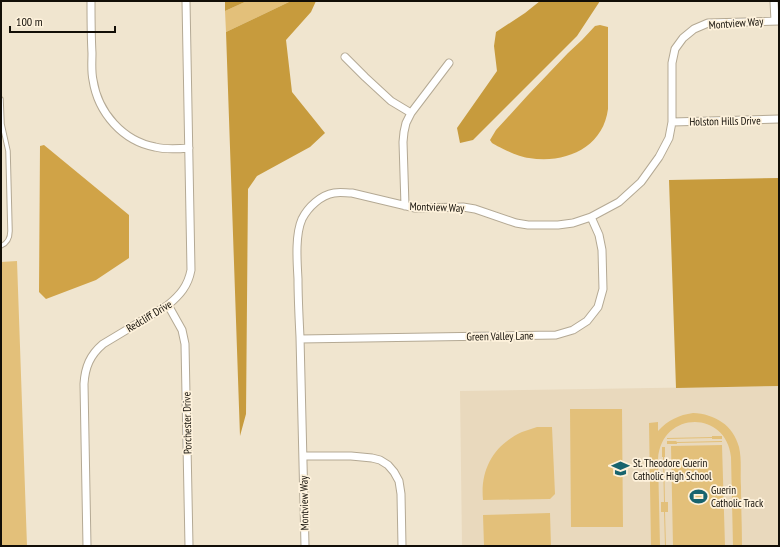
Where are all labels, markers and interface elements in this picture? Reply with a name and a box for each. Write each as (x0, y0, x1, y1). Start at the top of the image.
scale bar (10, 8, 115, 34)
text: 100 m (16, 14, 43, 29)
street label: Montview Way (708, 14, 765, 32)
street label: Holston Hills Drive (689, 113, 761, 129)
street label: Montview Way (409, 199, 465, 215)
street label: Redcliff Drive (124, 297, 175, 335)
street label: Green Valley Lane (466, 328, 534, 344)
street label: Porchester Drive (179, 391, 195, 454)
place label: St. Theodore Guerin Catholic High School (633, 456, 712, 483)
school or university icon: St. Theodore Guerin Catholic High School (610, 459, 630, 479)
street label: Montview Way (297, 475, 311, 530)
place label: Guerin Catholic Track (711, 483, 764, 510)
sports icon: Guerin Catholic Track (688, 486, 708, 506)

